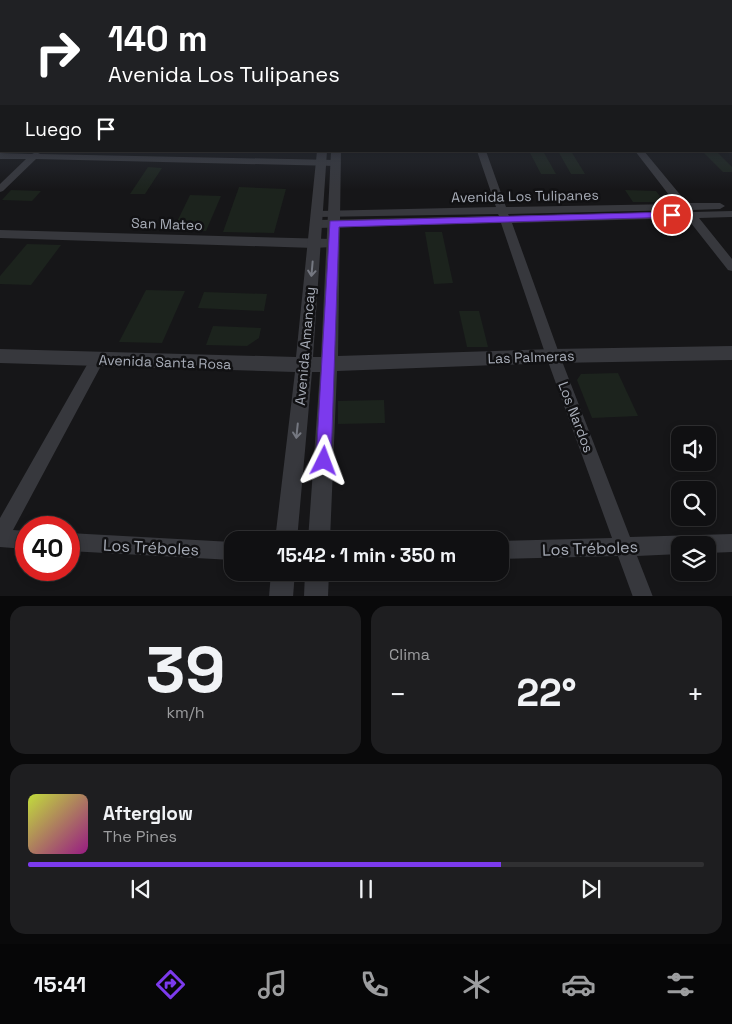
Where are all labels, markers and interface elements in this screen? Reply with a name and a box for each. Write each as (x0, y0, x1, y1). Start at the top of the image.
text: 140 m (108, 17, 208, 61)
icon: right (25, 20, 90, 85)
text: Avenida Los Tulipanes (108, 60, 340, 88)
icon: arrive (92, 115, 120, 143)
text: Luego (25, 117, 82, 142)
street label: Avenida Los Tulipanes (451, 186, 599, 206)
pin (651, 194, 693, 236)
icon: arrive (658, 201, 686, 229)
street label: San Mateo (131, 214, 203, 234)
one-way arrow (307, 261, 316, 277)
street label: Avenida Amancay (291, 286, 319, 406)
street label: Las Palmeras (487, 346, 575, 368)
street label: Avenida Santa Rosa (98, 351, 232, 373)
street label: Los Nardos (554, 379, 598, 455)
one-way arrow (292, 423, 302, 439)
map controls (671, 426, 716, 581)
button: sound (671, 426, 716, 471)
position arrow (297, 434, 349, 486)
button: search (671, 481, 716, 526)
speed limit sign: 40 (15, 516, 80, 581)
street label: Los Tréboles (102, 534, 200, 561)
street label: Los Tréboles (542, 536, 638, 561)
button: layers (671, 536, 716, 581)
text: 15:42 · 1 min · 350 m (277, 543, 456, 568)
text: 39 (146, 628, 225, 711)
text: Clima (389, 644, 430, 665)
text: 22° (516, 669, 577, 717)
text: − (389, 676, 406, 712)
text: + (687, 676, 704, 712)
text: km/h (166, 702, 205, 723)
text: Afterglow (103, 801, 193, 826)
text: The Pines (103, 826, 177, 847)
icon: previous (127, 875, 155, 903)
icon: pause (352, 875, 380, 903)
icon: next (577, 875, 605, 903)
icon: directions (153, 967, 188, 1002)
icon: music (255, 967, 290, 1002)
icon: phone (357, 967, 392, 1002)
icon: climate (459, 967, 494, 1002)
icon: car (561, 967, 596, 1002)
icon: filters (663, 967, 698, 1002)
text: 15:41 (34, 970, 86, 998)

